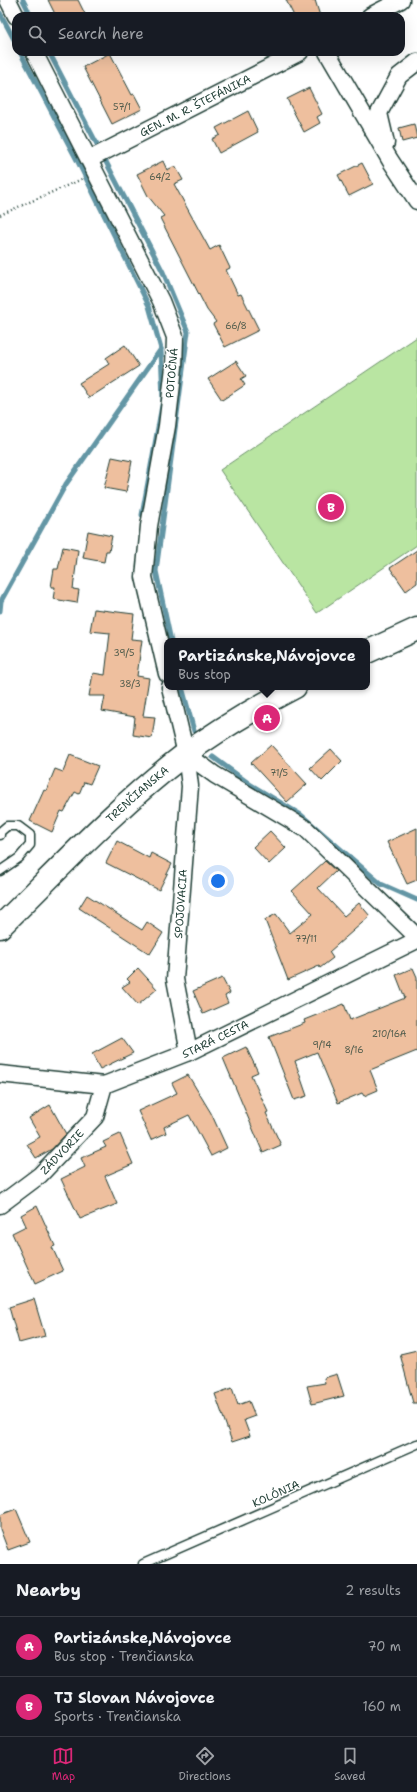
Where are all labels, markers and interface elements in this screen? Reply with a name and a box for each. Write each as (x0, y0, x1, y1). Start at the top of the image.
search box (12, 12, 405, 56)
icon: search (26, 23, 48, 45)
text: Search here (58, 24, 144, 44)
street label: GEN. M. R. ŠTEFÁNIKA (137, 71, 253, 140)
house number: 57/1 (113, 101, 131, 113)
house number: 64/2 (149, 171, 171, 183)
house number: 66/8 (225, 320, 247, 332)
street label: POTOČNÁ (161, 347, 182, 399)
pin: B (318, 492, 344, 522)
popup (164, 638, 370, 690)
text: Partizánske,Návojovce (178, 646, 356, 666)
house number: 39/5 (114, 647, 134, 659)
text: Bus stop (178, 666, 231, 683)
house number: 38/3 (119, 678, 141, 690)
pin: A (254, 703, 280, 733)
street label: TRENČIANSKA (103, 763, 172, 826)
house number: 71/5 (270, 767, 288, 779)
street label: SPOJOVACIA (171, 869, 191, 939)
your location (208, 871, 228, 891)
house number: 77/11 (295, 933, 317, 945)
street label: STARÁ CESTA (180, 1016, 251, 1061)
house number: 210/16A (372, 1028, 407, 1040)
house number: 9/14 (312, 1039, 332, 1051)
house number: 8/16 (345, 1044, 364, 1056)
street label: ZÁDVORIE (37, 1126, 87, 1178)
street label: KOLÓNIA (250, 1476, 302, 1511)
text: Nearby (16, 1579, 81, 1601)
text: 2 results (345, 1582, 401, 1599)
text: Partizánske,Návojovce (54, 1628, 231, 1648)
text: A (24, 1638, 34, 1655)
text: 70 m (367, 1638, 401, 1655)
text: Bus stop · Trenčianska (54, 1648, 194, 1665)
text: TJ Slovan Návojovce (54, 1688, 215, 1708)
text: B (25, 1698, 33, 1715)
text: 160 m (363, 1698, 401, 1715)
text: Sports · Trenčianska (54, 1708, 181, 1725)
tab: Map (52, 1745, 75, 1784)
tab: Directions (178, 1745, 231, 1784)
tab: Saved (334, 1745, 365, 1784)

